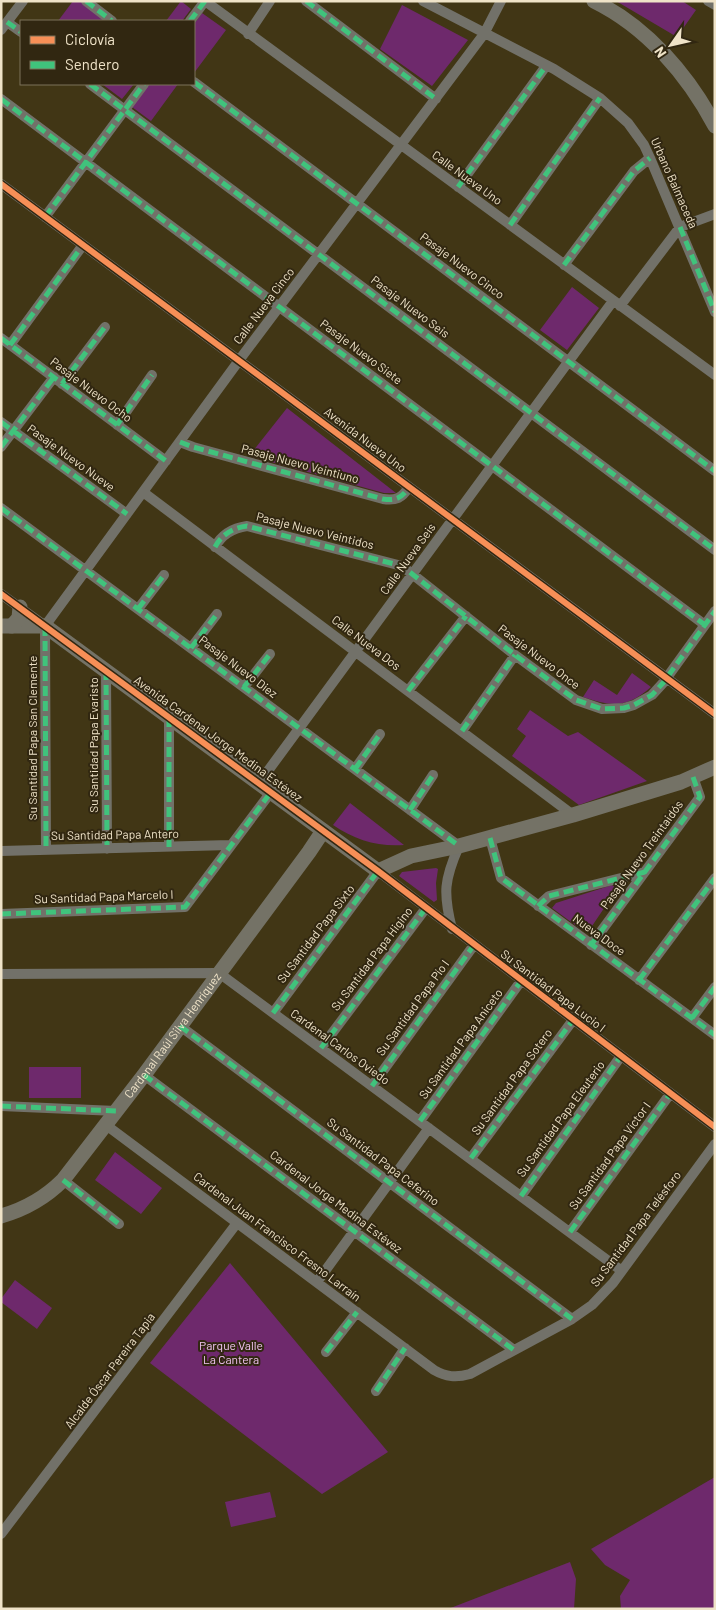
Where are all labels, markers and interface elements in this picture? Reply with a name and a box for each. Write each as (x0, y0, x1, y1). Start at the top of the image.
legend (20, 20, 195, 85)
north arrow (646, 20, 696, 70)
text: Ciclovía (65, 30, 115, 48)
text: N (650, 44, 669, 61)
text: Sendero (65, 55, 119, 73)
street label: Urbano Balmaceda (649, 135, 701, 230)
street label: Calle Nueva Uno (430, 147, 505, 207)
street label: Pasaje Nuevo Cinco (418, 229, 507, 301)
street label: Calle Nueva Cinco (230, 264, 296, 346)
street label: Pasaje Nuevo Seis (369, 272, 453, 340)
street label: Pasaje Nuevo Siete (318, 316, 405, 387)
street label: Pasaje Nuevo Ocho (48, 354, 135, 424)
street label: Avenida Nueva Uno (322, 404, 409, 475)
street label: Pasaje Nuevo Nueve (25, 421, 118, 494)
street label: Pasaje Nuevo Veintiuno (240, 441, 361, 485)
street label: Pasaje Nuevo Veintidos (255, 509, 376, 551)
street label: Calle Nueva Seis (377, 520, 438, 597)
street label: Calle Nueva Dos (330, 612, 404, 673)
street label: Pasaje Nuevo Once (496, 621, 583, 691)
street label: Pasaje Nuevo Diez (197, 632, 280, 700)
street label: Su Santidad Papa San Clemente (25, 656, 39, 820)
street label: Avenida Cardenal Jorge Medina Estévez (132, 672, 306, 804)
street label: Su Santidad Papa Evaristo (86, 677, 100, 813)
street label: Pasaje Nuevo Treintaidós (597, 797, 685, 911)
street label: Su Santidad Papa Antero (51, 826, 179, 842)
street label: Su Santidad Papa Sixto (274, 882, 357, 985)
street label: Su Santidad Papa Marcelo I (34, 887, 174, 905)
street label: Su Santidad Papa Higino (328, 904, 415, 1013)
street label: Nueva Doce (571, 910, 629, 958)
street label: Su Santidad Papa Lucio I (498, 946, 609, 1034)
street label: Su Santidad Papa Pío I (373, 957, 452, 1058)
street label: Cardenal Raúl Silva Henríquez (121, 969, 223, 1101)
street label: Su Santidad Papa Aniceto (415, 986, 505, 1101)
street label: Cardenal Carlos Oviedo (288, 1005, 393, 1087)
street label: Su Santidad Papa Sotero (468, 1026, 554, 1137)
street label: Su Santidad Papa Eleuterio (513, 1058, 607, 1179)
street label: Su Santidad Papa Víctor I (566, 1099, 653, 1212)
street label: Su Santidad Papa Ceferino (325, 1114, 442, 1208)
street label: Cardenal Jorge Medina Estévez (268, 1147, 405, 1255)
street label: Su Santidad Papa Telésforo (587, 1168, 683, 1289)
street label: Cardenal Juan Francisco Fresno Larraín (191, 1169, 364, 1304)
street label: Alcalde Óscar Pereira Tapia (61, 1310, 157, 1431)
park label: Parque Valle La Cantera (199, 1338, 263, 1366)

